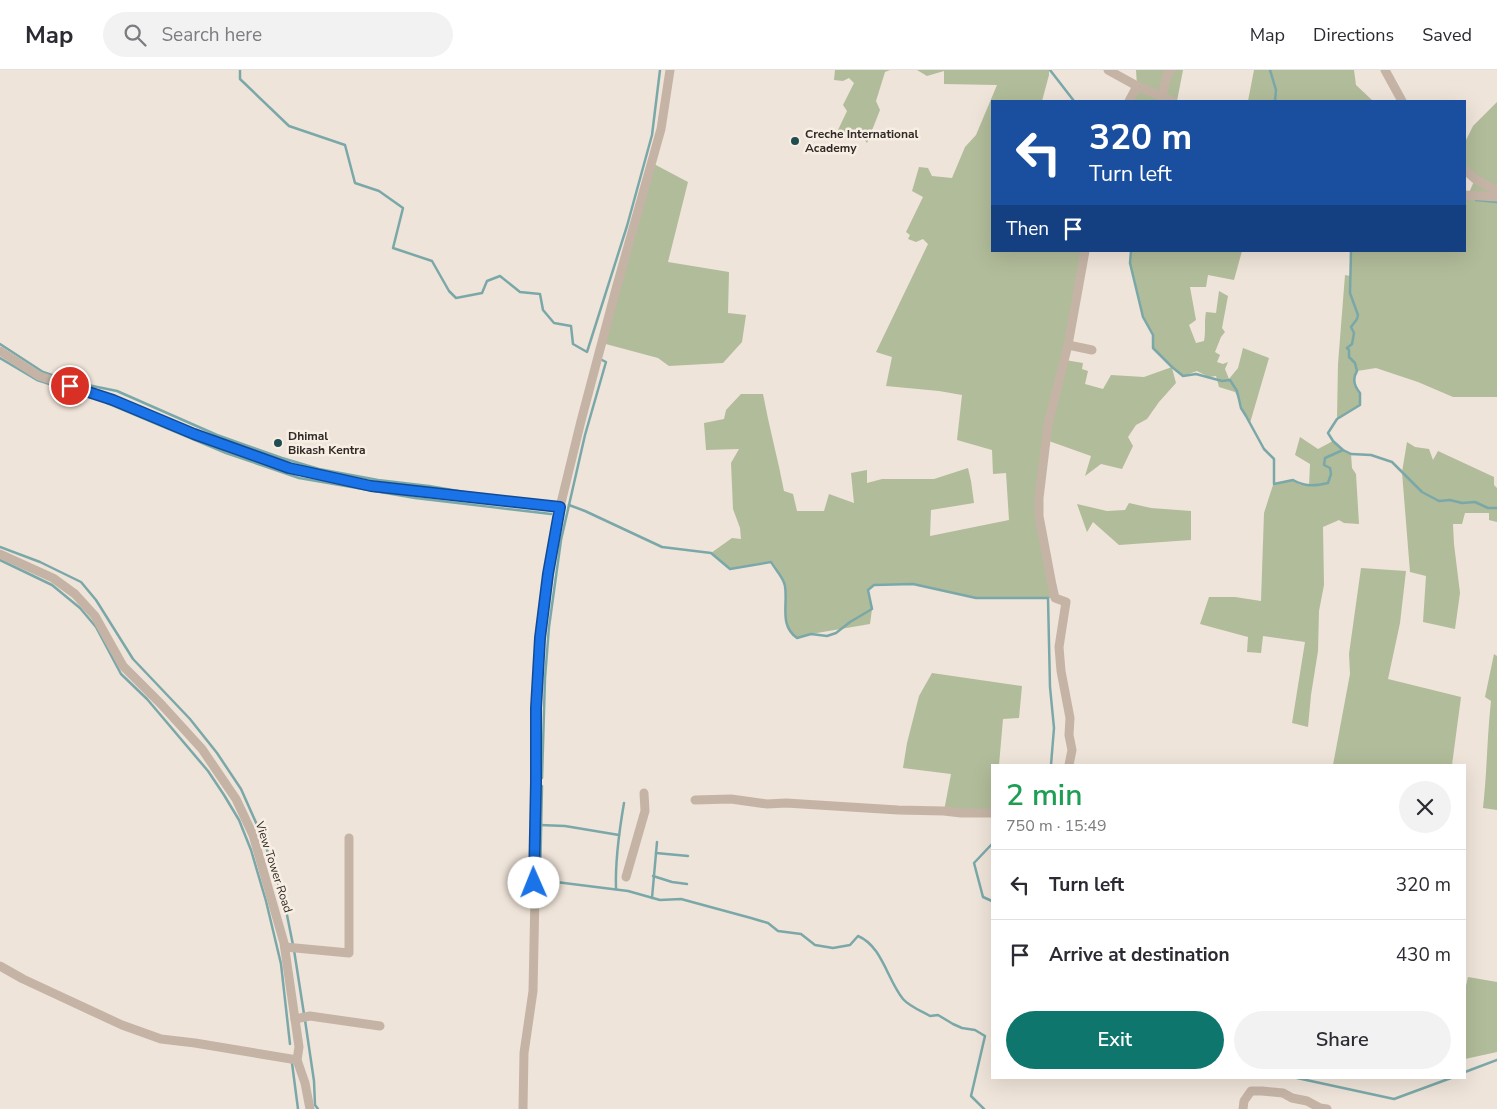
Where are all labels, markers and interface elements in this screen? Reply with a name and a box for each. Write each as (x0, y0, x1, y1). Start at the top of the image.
search box (103, 12, 453, 57)
text: Map (25, 19, 73, 51)
icon: search (121, 21, 149, 49)
text: Search here (161, 22, 262, 48)
text: Map (1250, 23, 1285, 47)
text: Directions (1313, 23, 1394, 47)
text: Saved (1422, 23, 1472, 47)
text: 320 m (1089, 114, 1192, 161)
icon: left (1006, 120, 1071, 185)
place label: Creche International Academy (805, 126, 919, 156)
marker: Creche International Academy (789, 135, 801, 147)
text: Turn left (1089, 159, 1172, 189)
icon: arrive (1059, 215, 1087, 243)
text: Then (1006, 216, 1049, 242)
pin (49, 365, 91, 407)
icon: arrive (56, 372, 84, 400)
place label: Dhimal Bikash Kentra (288, 428, 366, 458)
marker: Dhimal Bikash Kentra (272, 437, 284, 449)
text: 2 min (1006, 775, 1082, 816)
button: close (1399, 781, 1451, 833)
text: 750 m · 15:49 (1006, 815, 1107, 837)
street label: View Tower Road (251, 818, 296, 915)
position arrow (507, 856, 559, 908)
icon: left (1006, 871, 1034, 899)
text: Turn left (1049, 872, 1124, 898)
text: 320 m (1396, 872, 1451, 898)
icon: arrive (1006, 941, 1034, 969)
text: Arrive at destination (1049, 942, 1230, 968)
text: 430 m (1396, 942, 1451, 968)
button: Exit (1006, 1011, 1224, 1069)
button: Share (1234, 1011, 1451, 1069)

